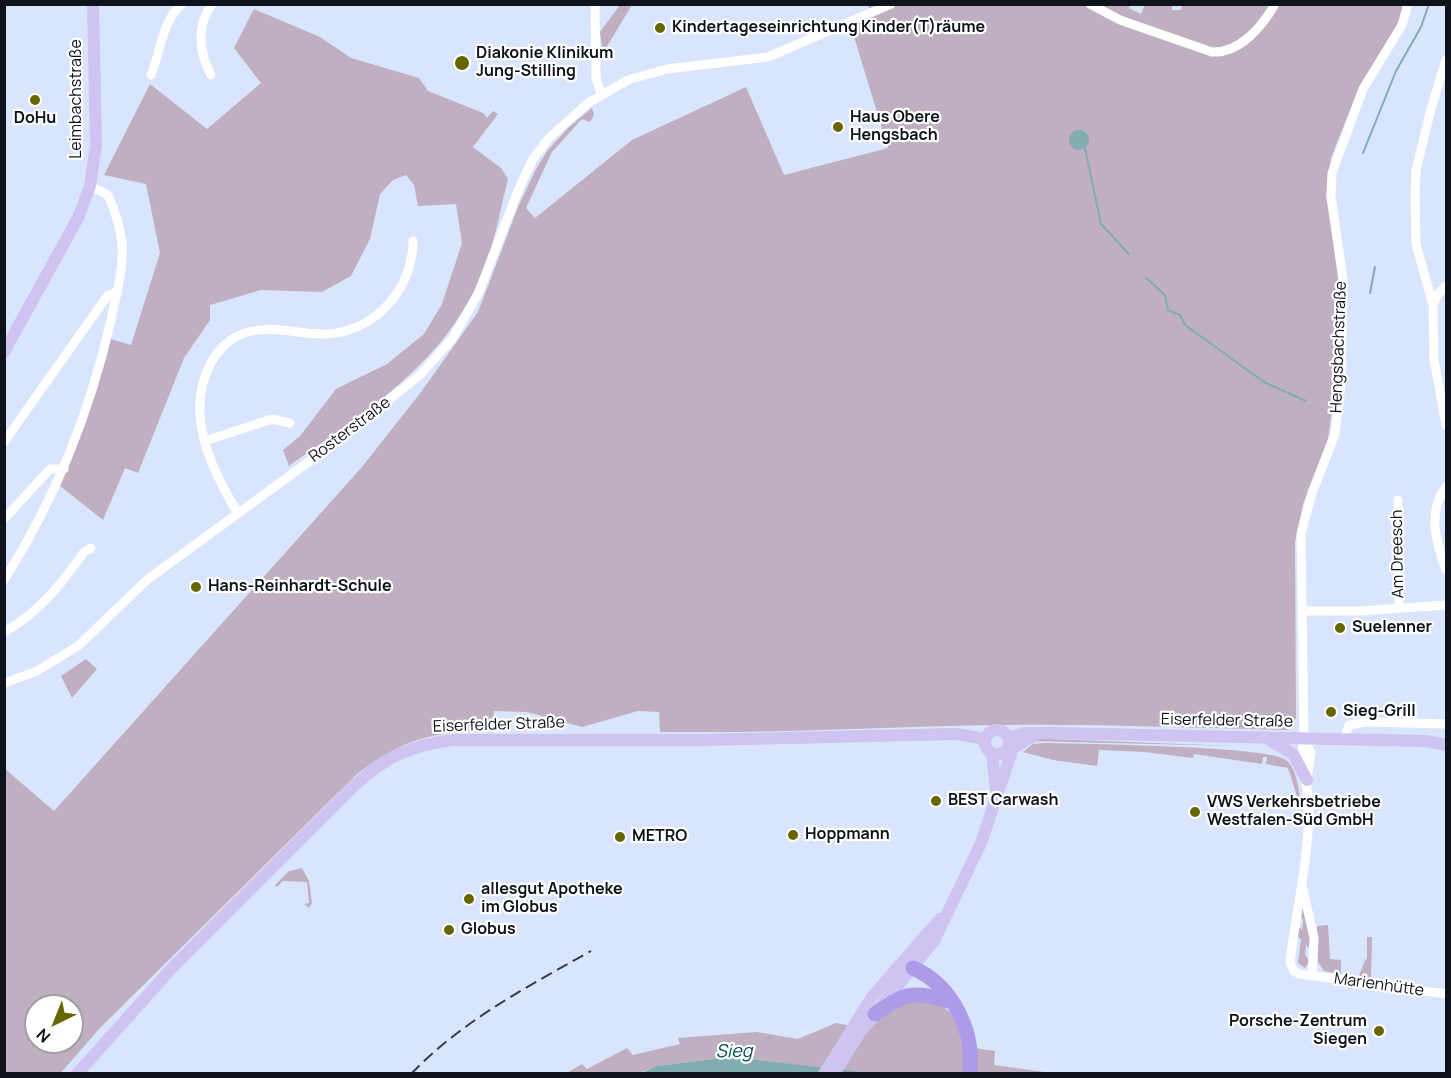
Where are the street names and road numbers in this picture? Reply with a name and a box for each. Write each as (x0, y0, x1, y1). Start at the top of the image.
street label: Leimbachstraße (67, 39, 87, 159)
street label: Hengsbachstraße (1327, 281, 1351, 413)
street label: Rosterstraße (306, 393, 394, 467)
street label: Am Dreesch (1388, 509, 1408, 599)
street label: Eiserfelder Straße (1161, 710, 1293, 732)
street label: Eiserfelder Straße (433, 713, 565, 737)
street label: Marienhütte (1333, 969, 1425, 1001)

